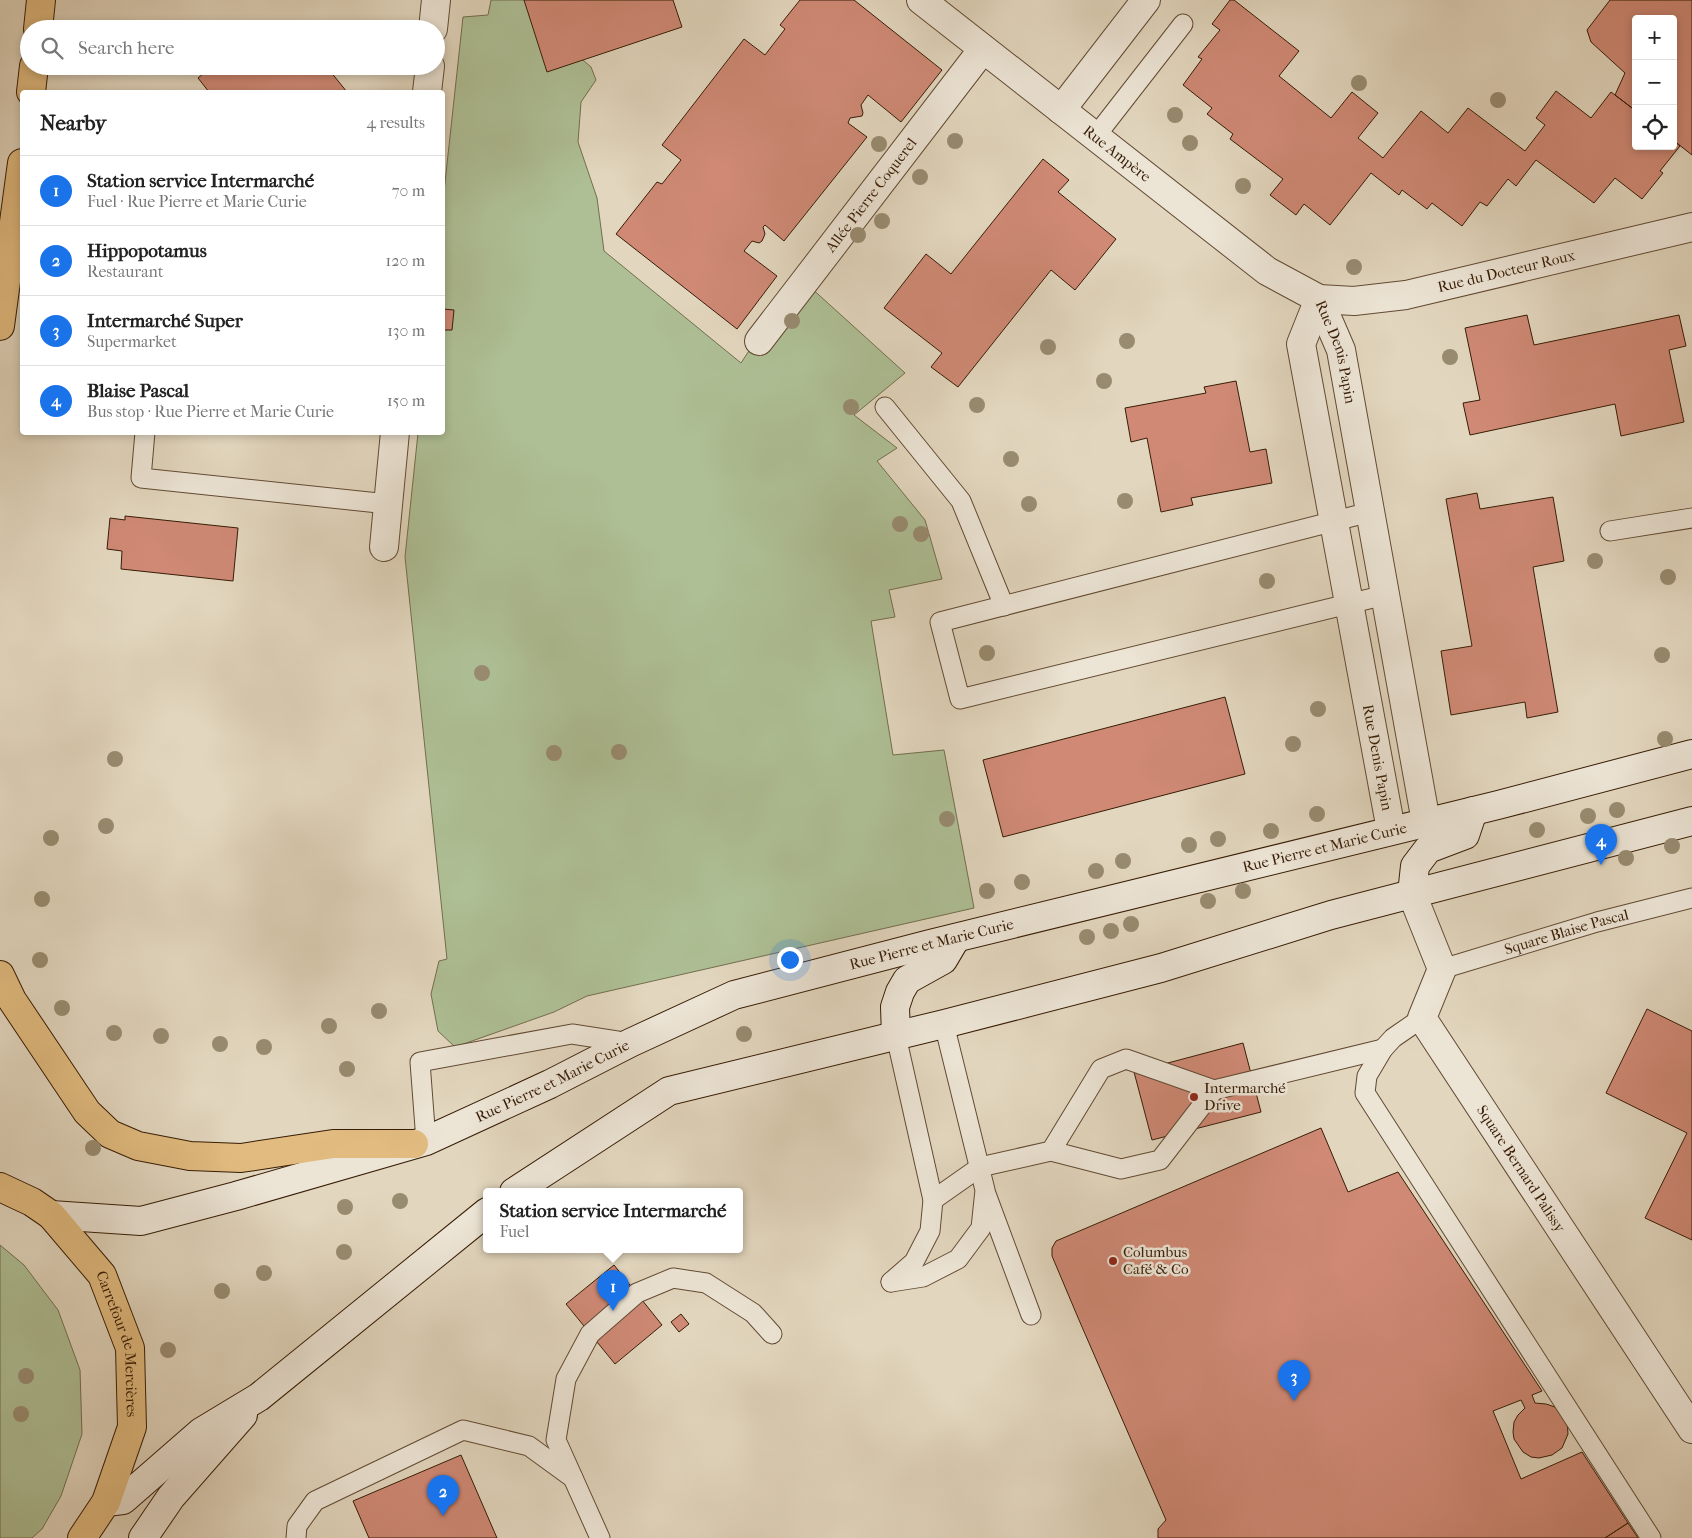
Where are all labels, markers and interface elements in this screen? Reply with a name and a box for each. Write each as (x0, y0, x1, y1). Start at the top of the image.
map controls (1632, 15, 1677, 150)
button: + (1632, 15, 1677, 60)
search box (20, 20, 445, 75)
icon: search (38, 34, 66, 62)
text: Search here (78, 37, 174, 59)
button: − (1632, 60, 1677, 105)
button: locate (1632, 105, 1677, 150)
text: Nearby (40, 111, 106, 135)
text: 4 results (367, 113, 425, 132)
street label: Rue Ampère (1080, 121, 1155, 186)
street label: Allée Pierre Coquerel (821, 134, 921, 257)
text: Station service Intermarché (87, 170, 314, 192)
text: 1 (53, 181, 59, 200)
text: 70 m (392, 181, 425, 200)
text: Fuel · Rue Pierre et Marie Curie (87, 192, 307, 211)
text: Hippopotamus (87, 240, 207, 262)
street label: Rue du Docteur Roux (1436, 246, 1577, 296)
text: 2 (52, 251, 60, 270)
text: 120 m (386, 251, 425, 270)
text: Restaurant (87, 262, 163, 281)
street label: Rue Denis Papin (1312, 297, 1360, 405)
text: Intermarché Super (87, 310, 243, 332)
text: 3 (53, 321, 59, 340)
text: 130 m (387, 321, 425, 340)
text: Supermarket (87, 332, 177, 351)
text: Blaise Pascal (87, 380, 189, 402)
text: 4 (51, 391, 61, 410)
text: 150 m (387, 391, 425, 410)
text: Bus stop · Rue Pierre et Marie Curie (87, 402, 334, 421)
street label: Rue Denis Papin (1359, 703, 1396, 812)
street label: Rue Pierre et Marie Curie (1241, 818, 1409, 876)
pin: 4 (1585, 824, 1617, 865)
street label: Square Blaise Pascal (1502, 905, 1631, 959)
street label: Rue Pierre et Marie Curie (847, 915, 1016, 974)
your location (777, 947, 803, 973)
street label: Rue Pierre et Marie Curie (473, 1036, 633, 1126)
place label: Intermarché Drive (1204, 1079, 1286, 1114)
marker: Intermarché Drive (1188, 1091, 1200, 1103)
street label: Square Bernard Palissy (1473, 1102, 1570, 1236)
popup (483, 1188, 743, 1253)
text: Station service Intermarché (499, 1200, 727, 1222)
text: Fuel (499, 1222, 529, 1241)
place label: Columbus Café & Co (1123, 1243, 1189, 1278)
marker: Columbus Café & Co (1107, 1255, 1119, 1267)
street label: Carrefour de Mercières (92, 1268, 141, 1418)
pin: 1 (597, 1270, 629, 1311)
pin: 3 (1278, 1360, 1310, 1401)
pin: 2 (427, 1475, 459, 1516)

